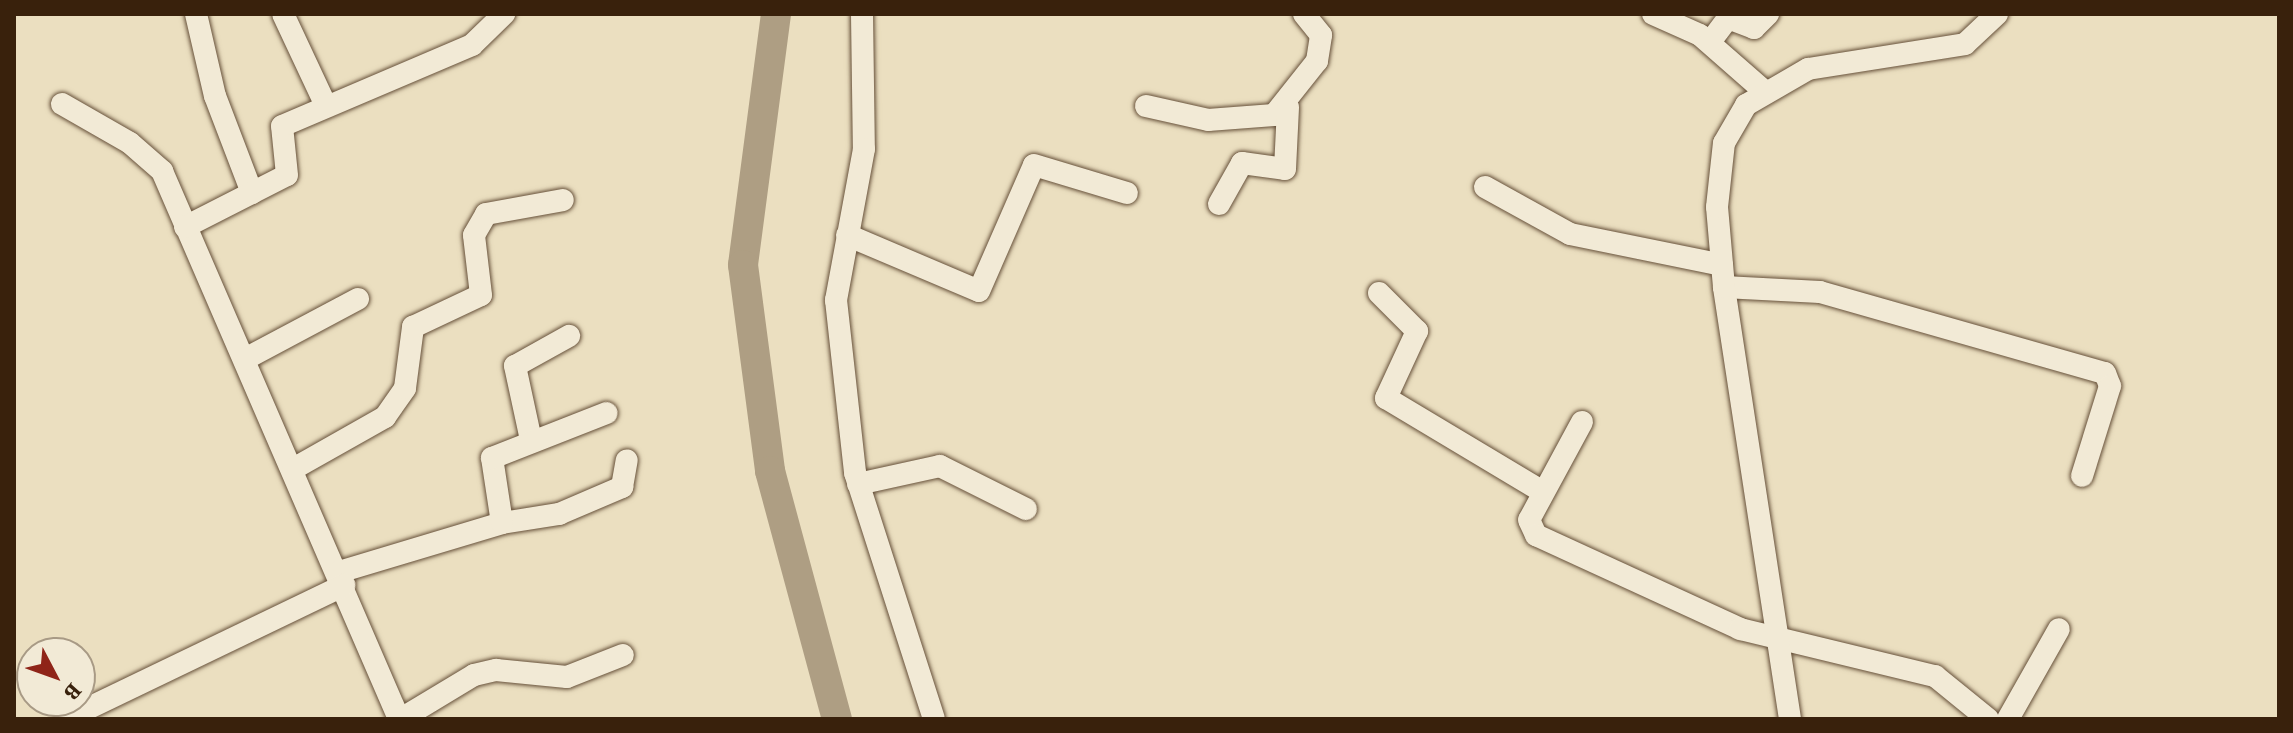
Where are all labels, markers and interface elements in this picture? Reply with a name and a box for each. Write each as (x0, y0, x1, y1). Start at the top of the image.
north arrow (16, 637, 96, 717)
text: B (58, 677, 88, 706)

